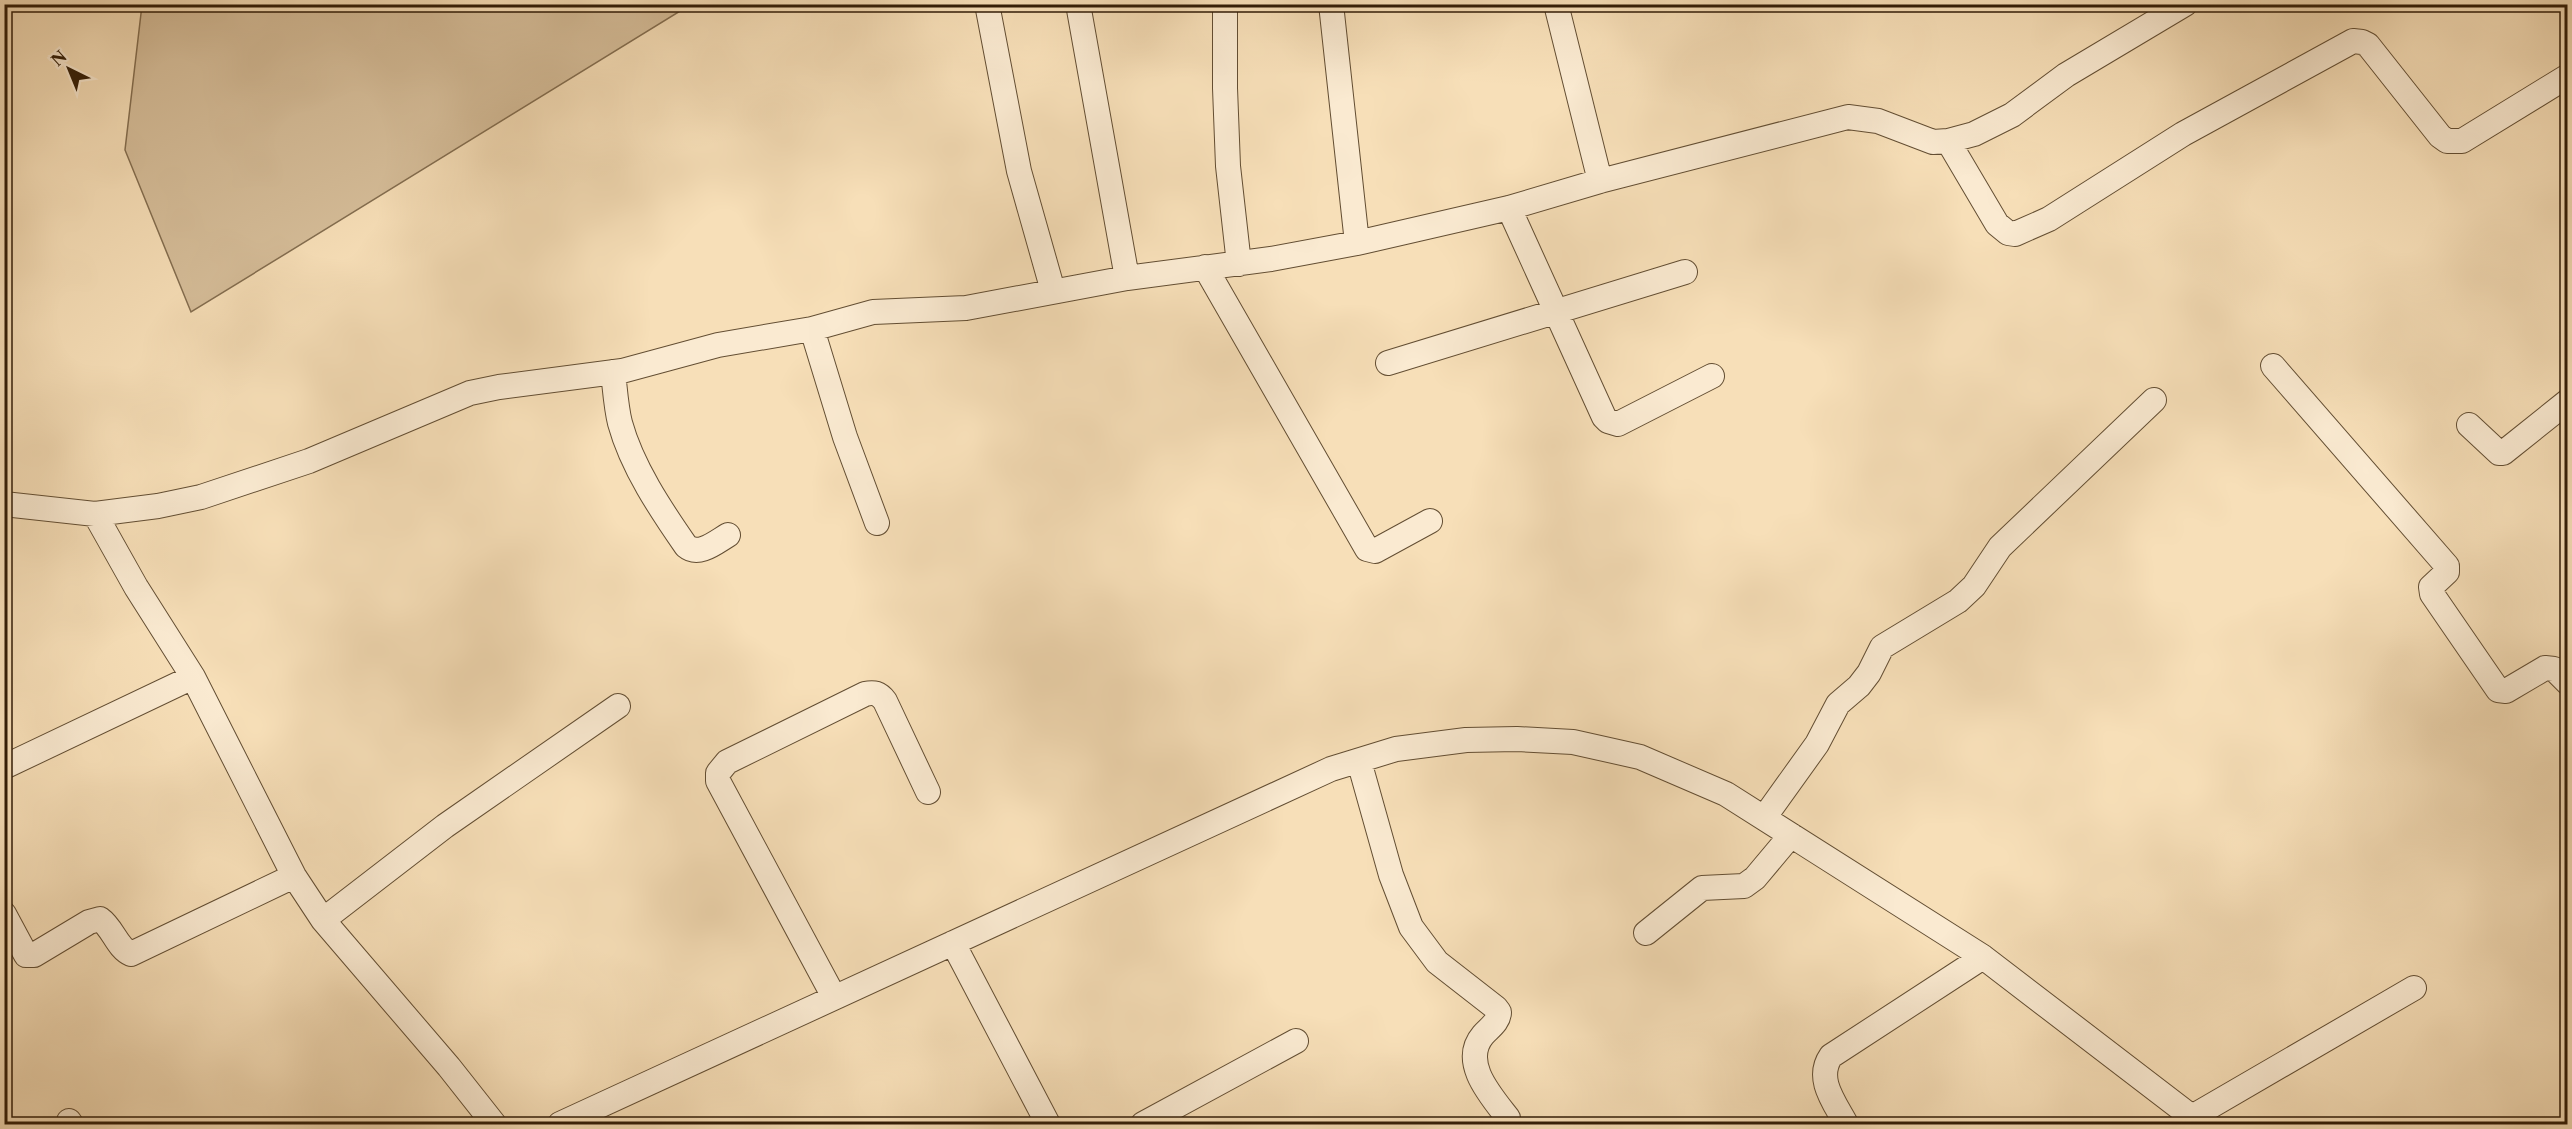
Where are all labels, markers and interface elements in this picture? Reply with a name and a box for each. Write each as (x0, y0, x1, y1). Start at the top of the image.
north arrow (39, 39, 99, 99)
text: N (47, 46, 71, 70)

